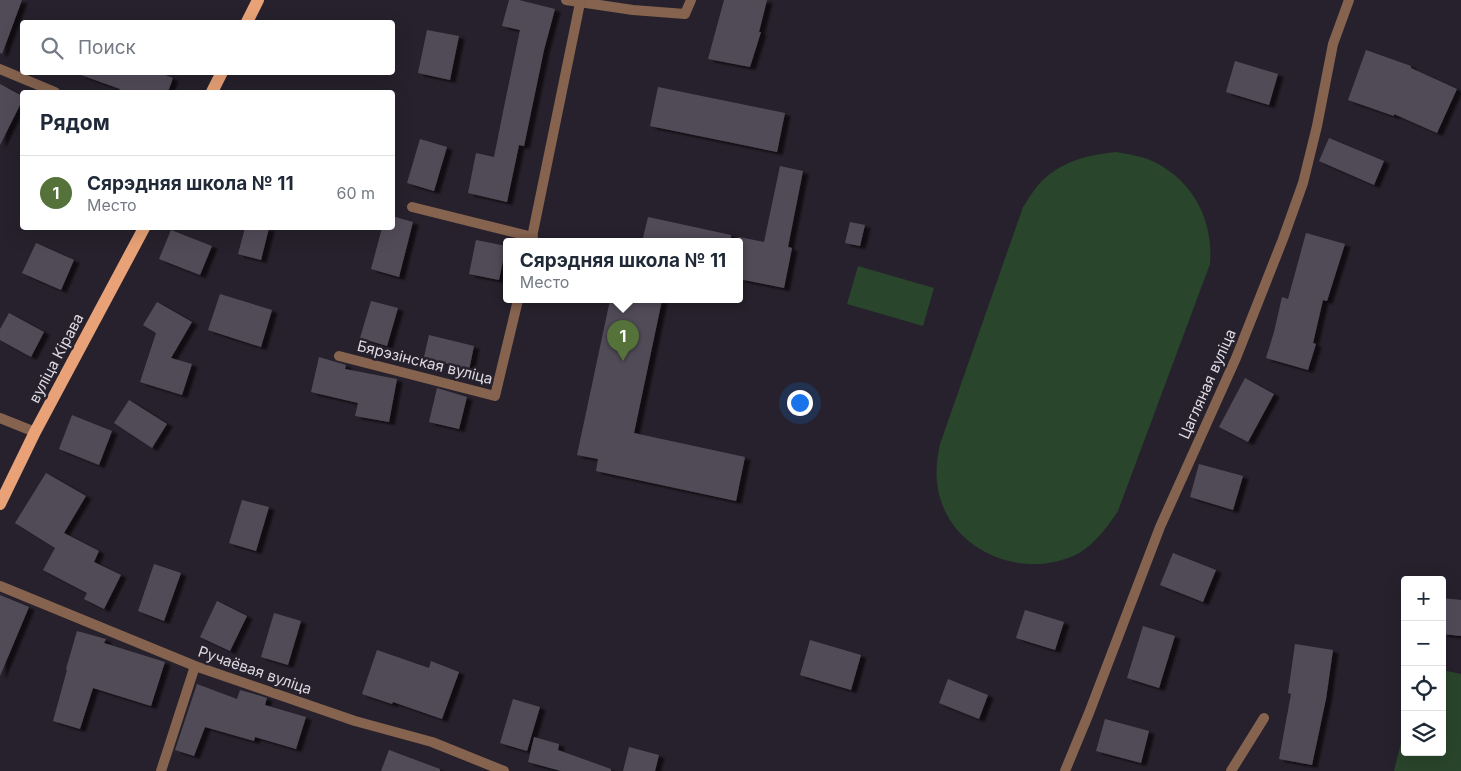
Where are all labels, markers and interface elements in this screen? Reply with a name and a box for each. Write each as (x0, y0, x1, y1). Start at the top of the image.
search box (20, 20, 395, 75)
icon: search (38, 34, 66, 62)
text: Поиск (78, 36, 136, 59)
text: Рядом (40, 110, 110, 135)
text: Сярэдняя школа № 11 (87, 172, 294, 195)
text: 1 (53, 183, 59, 203)
text: 60 m (336, 183, 375, 203)
text: Место (87, 195, 137, 215)
popup (503, 238, 743, 303)
text: Сярэдняя школа № 11 (520, 249, 726, 272)
text: Место (520, 272, 569, 292)
street label: вуліца Кірава (24, 310, 88, 406)
pin: 1 (607, 320, 639, 361)
street label: Цагляная вуліца (1174, 326, 1240, 442)
street label: Бярэзінская вуліца (355, 336, 495, 388)
your location (787, 390, 813, 416)
map controls (1401, 576, 1446, 756)
button: + (1401, 576, 1446, 621)
button: − (1401, 621, 1446, 666)
street label: Ручаёвая вуліца (196, 642, 314, 698)
button: locate (1401, 666, 1446, 711)
button: layers (1401, 711, 1446, 756)

